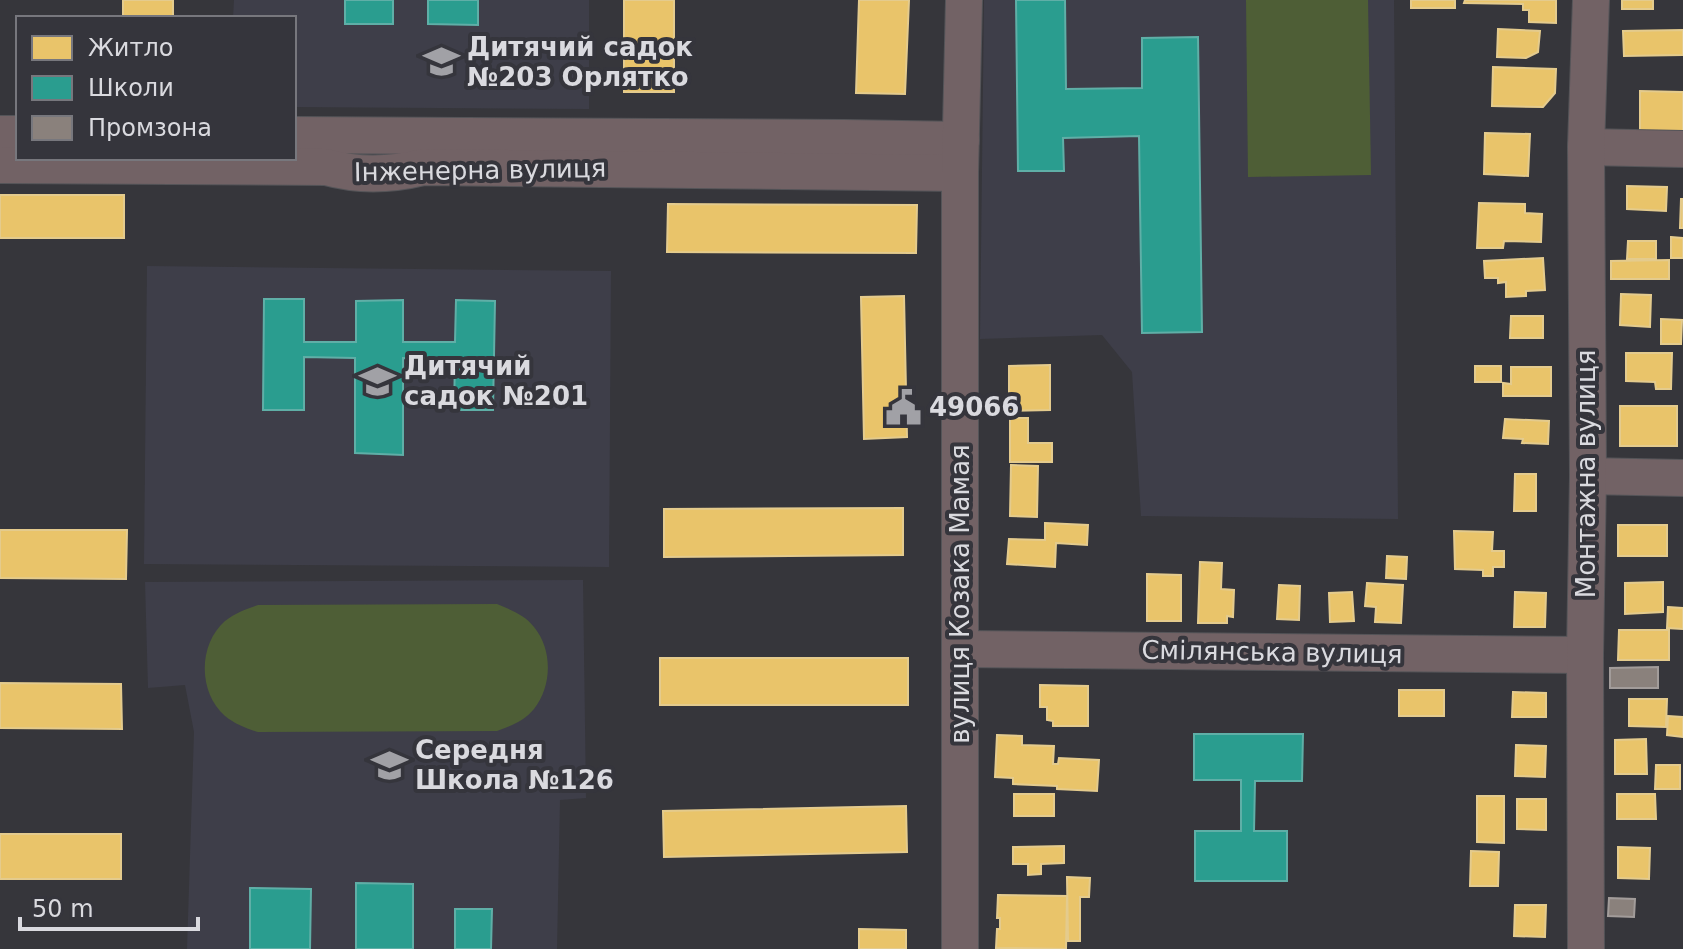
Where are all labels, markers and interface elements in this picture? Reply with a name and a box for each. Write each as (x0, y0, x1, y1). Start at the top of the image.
legend (16, 16, 296, 160)
place label: Дитячий садок №203 Орлятко (467, 32, 693, 92)
text: Житло (88, 34, 173, 62)
school or university icon: Дитячий садок №203 Орлятко (422, 43, 460, 81)
text: Школи (88, 74, 174, 102)
text: Промзона (88, 114, 212, 142)
street label: Інженерна вулиця (354, 153, 606, 187)
street label: Монтажна вулиця (1571, 350, 1601, 598)
place label: Дитячий садок №201 (404, 351, 588, 411)
school or university icon: Дитячий садок №201 (359, 362, 397, 400)
public building icon: 49066 (884, 388, 922, 426)
place label: 49066 (929, 392, 1019, 422)
street label: вулиця Козака Мамая (945, 444, 975, 744)
street label: Смілянська вулиця (1141, 635, 1403, 669)
place label: Середня Школа №126 (415, 735, 614, 795)
school or university icon: Середня Школа №126 (370, 746, 408, 784)
scale bar (20, 881, 198, 931)
text: 50 m (32, 895, 94, 923)

